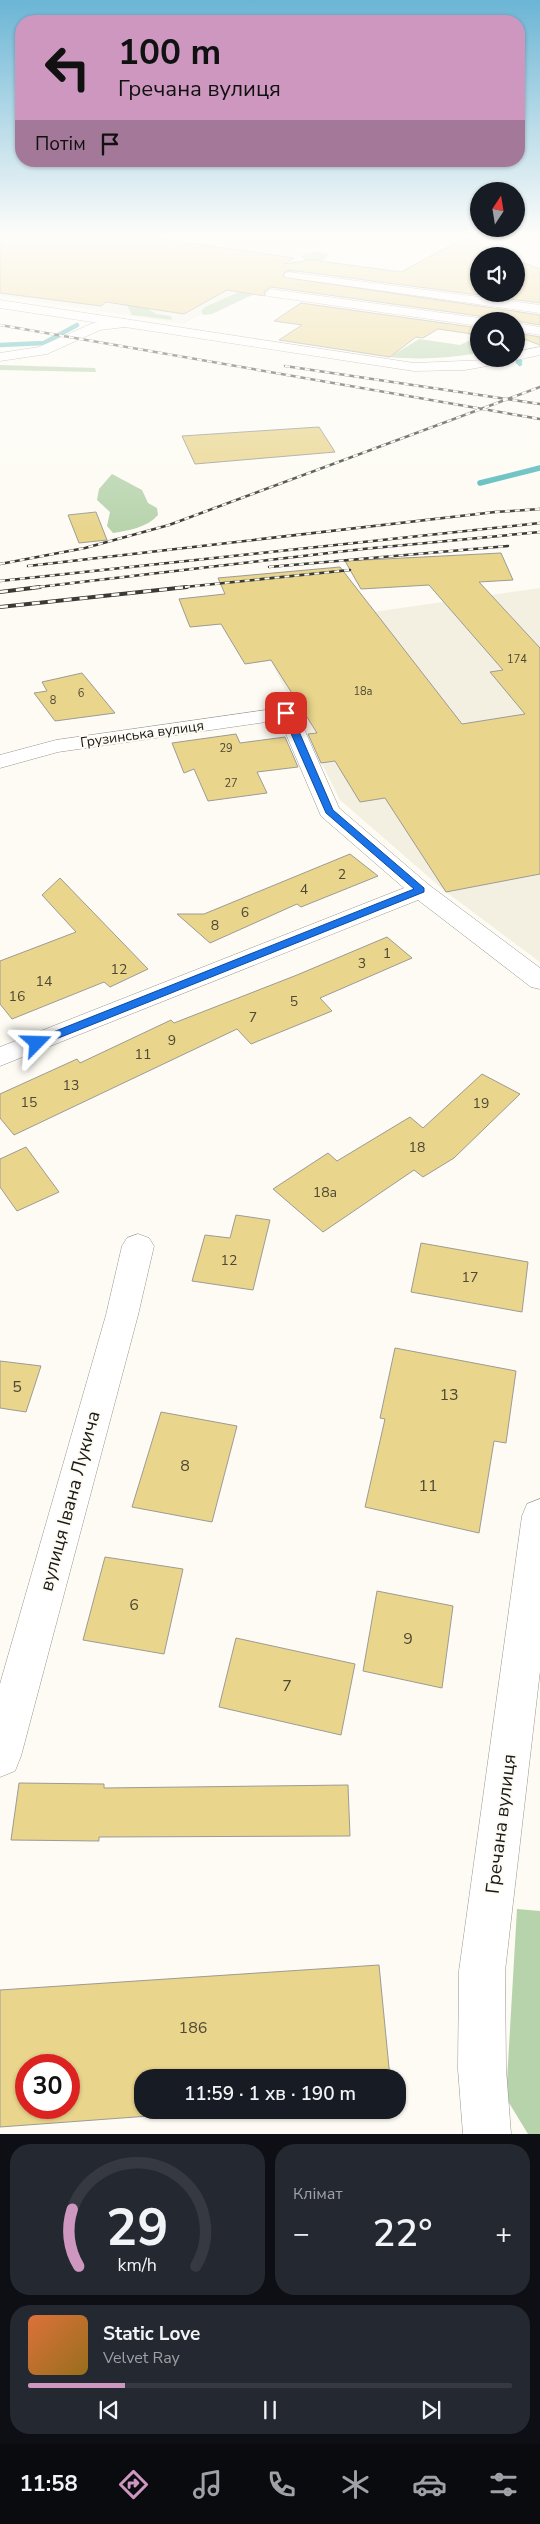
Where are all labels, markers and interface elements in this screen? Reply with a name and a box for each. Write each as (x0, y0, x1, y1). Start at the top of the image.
text: 100 m (118, 29, 221, 76)
icon: left (35, 35, 100, 100)
text: Гречана вулиця (118, 74, 281, 104)
icon: arrive (96, 130, 124, 158)
text: Потім (35, 131, 86, 157)
north arrow (470, 182, 525, 238)
map controls (470, 182, 525, 367)
button: sound (470, 247, 525, 302)
button: search (470, 312, 525, 367)
house number: 174 (507, 652, 527, 667)
house number: 18а (353, 684, 373, 699)
house number: 6 (78, 686, 85, 701)
pin (265, 692, 307, 734)
house number: 8 (50, 693, 57, 708)
icon: arrive (272, 699, 300, 727)
street label: Грузинська вулиця (79, 716, 205, 752)
house number: 29 (219, 741, 233, 756)
house number: 27 (224, 776, 238, 791)
house number: 2 (338, 865, 346, 884)
house number: 4 (300, 880, 308, 899)
house number: 6 (241, 903, 249, 922)
house number: 8 (211, 916, 219, 935)
house number: 1 (383, 944, 391, 963)
house number: 3 (358, 954, 366, 973)
house number: 12 (111, 960, 127, 979)
house number: 14 (36, 972, 52, 991)
house number: 16 (9, 987, 25, 1006)
house number: 5 (290, 992, 298, 1011)
house number: 7 (249, 1008, 257, 1027)
position arrow (10, 1016, 62, 1068)
house number: 9 (168, 1031, 176, 1050)
house number: 11 (135, 1045, 151, 1064)
house number: 13 (63, 1076, 79, 1095)
house number: 15 (21, 1093, 37, 1112)
house number: 19 (473, 1094, 489, 1113)
house number: 18 (409, 1138, 425, 1157)
house number: 18а (313, 1183, 337, 1202)
house number: 12 (221, 1251, 237, 1270)
house number: 17 (462, 1268, 478, 1287)
house number: 5 (12, 1376, 22, 1398)
house number: 13 (439, 1384, 459, 1406)
street label: вулиця Івана Лукича (33, 1408, 107, 1594)
house number: 8 (180, 1455, 190, 1477)
house number: 11 (418, 1475, 438, 1497)
house number: 6 (129, 1594, 139, 1616)
house number: 9 (403, 1628, 413, 1650)
house number: 7 (282, 1675, 292, 1697)
street label: Гречана вулиця (480, 1753, 522, 1895)
house number: 186 (179, 2017, 207, 2039)
speed limit sign: 30 (15, 2054, 80, 2119)
text: 11:59 · 1 хв · 190 m (184, 2081, 356, 2107)
text: Клімат (293, 2183, 343, 2205)
text: 29 (106, 2192, 169, 2263)
text: 22° (373, 2208, 432, 2259)
text: − (293, 2215, 310, 2253)
text: + (495, 2215, 512, 2253)
text: km/h (118, 2253, 157, 2277)
text: Static Love (103, 2321, 200, 2347)
text: Velvet Ray (103, 2347, 180, 2369)
icon: previous (95, 2396, 123, 2424)
icon: pause (256, 2396, 284, 2424)
icon: next (417, 2396, 445, 2424)
icon: directions (116, 2467, 151, 2502)
icon: music (190, 2467, 225, 2502)
icon: phone (264, 2467, 299, 2502)
icon: climate (338, 2467, 373, 2502)
icon: car (412, 2467, 447, 2502)
icon: filters (486, 2467, 521, 2502)
text: 11:58 (19, 2469, 78, 2499)

